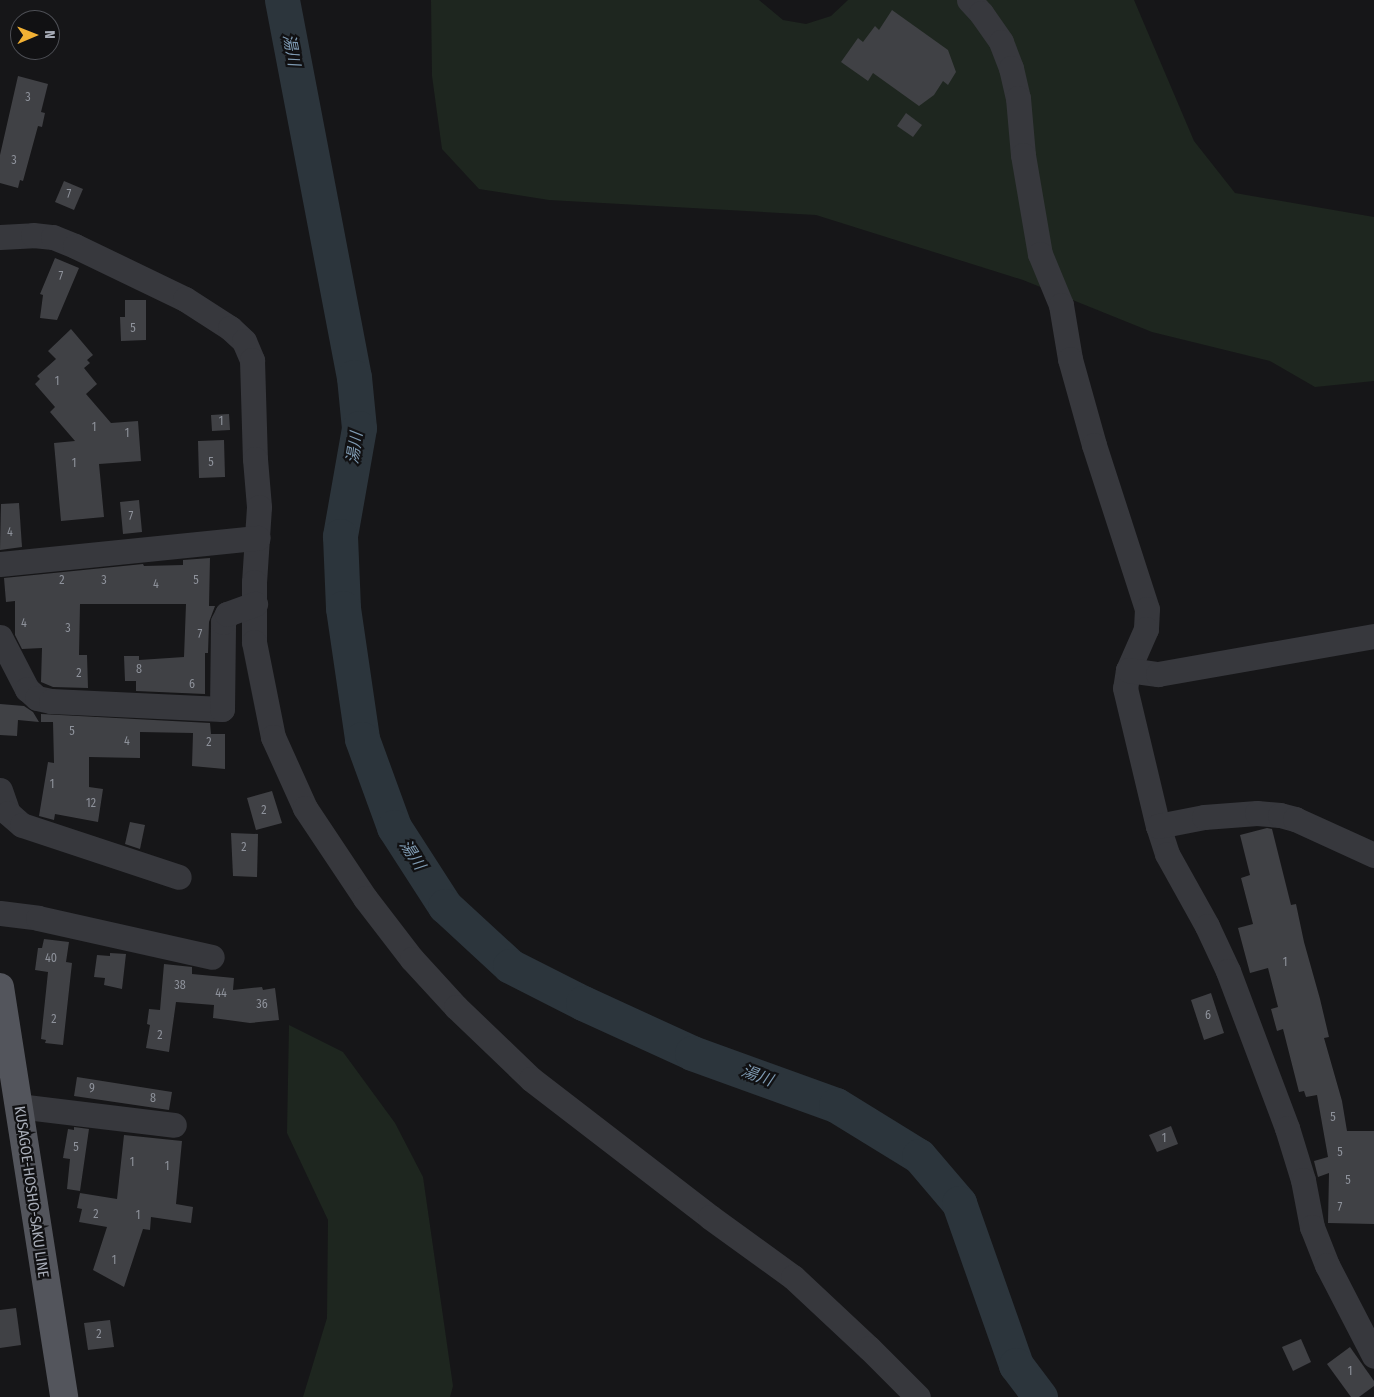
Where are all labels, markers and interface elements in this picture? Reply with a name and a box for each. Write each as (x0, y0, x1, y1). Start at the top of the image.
north arrow (10, 10, 60, 60)
text: N (41, 30, 58, 39)
water label: 湯川 (279, 32, 303, 68)
house number: 3 (25, 91, 31, 105)
house number: 3 (11, 154, 17, 168)
house number: 7 (67, 188, 71, 202)
house number: 7 (59, 270, 63, 284)
house number: 5 (130, 322, 136, 336)
house number: 1 (55, 375, 59, 389)
house number: 1 (219, 415, 223, 429)
house number: 1 (92, 421, 96, 435)
house number: 1 (125, 427, 129, 441)
water label: 湯川 (343, 431, 367, 465)
house number: 5 (208, 456, 214, 470)
house number: 1 (72, 457, 76, 471)
house number: 7 (129, 510, 133, 524)
house number: 4 (7, 526, 13, 540)
house number: 2 (59, 574, 65, 588)
house number: 3 (101, 574, 107, 588)
house number: 5 (193, 574, 199, 588)
house number: 4 (153, 578, 159, 592)
house number: 4 (21, 617, 27, 631)
house number: 3 (65, 622, 71, 636)
house number: 7 (198, 628, 202, 642)
house number: 8 (136, 663, 142, 677)
house number: 2 (76, 667, 82, 681)
house number: 6 (189, 678, 195, 692)
house number: 5 (69, 725, 75, 739)
house number: 4 (124, 735, 130, 749)
house number: 2 (206, 736, 212, 750)
house number: 1 (50, 778, 54, 792)
house number: 12 (86, 797, 96, 811)
house number: 2 (261, 804, 267, 818)
water label: 湯川 (395, 836, 429, 874)
house number: 2 (241, 841, 247, 855)
house number: 40 (45, 952, 57, 966)
house number: 1 (1283, 956, 1287, 970)
house number: 38 (174, 979, 186, 993)
house number: 44 (215, 987, 227, 1001)
house number: 36 (256, 998, 268, 1012)
house number: 6 (1205, 1009, 1211, 1023)
house number: 2 (51, 1013, 57, 1027)
house number: 2 (157, 1029, 163, 1043)
water label: 湯川 (739, 1062, 775, 1090)
house number: 9 (89, 1082, 95, 1096)
house number: 8 (150, 1092, 156, 1106)
street label: KUSAGOE-HOSHO-SAKU LINE (10, 1105, 52, 1279)
house number: 5 (1330, 1111, 1336, 1125)
house number: 1 (1162, 1132, 1166, 1146)
house number: 5 (73, 1141, 79, 1155)
house number: 5 (1337, 1146, 1343, 1160)
house number: 1 (130, 1156, 134, 1170)
house number: 1 (165, 1160, 169, 1174)
house number: 5 (1345, 1174, 1351, 1188)
house number: 7 (1338, 1201, 1342, 1215)
house number: 2 (93, 1208, 99, 1222)
house number: 1 (136, 1209, 140, 1223)
house number: 1 (112, 1254, 116, 1268)
house number: 2 (96, 1328, 102, 1342)
house number: 1 (1348, 1365, 1352, 1379)

